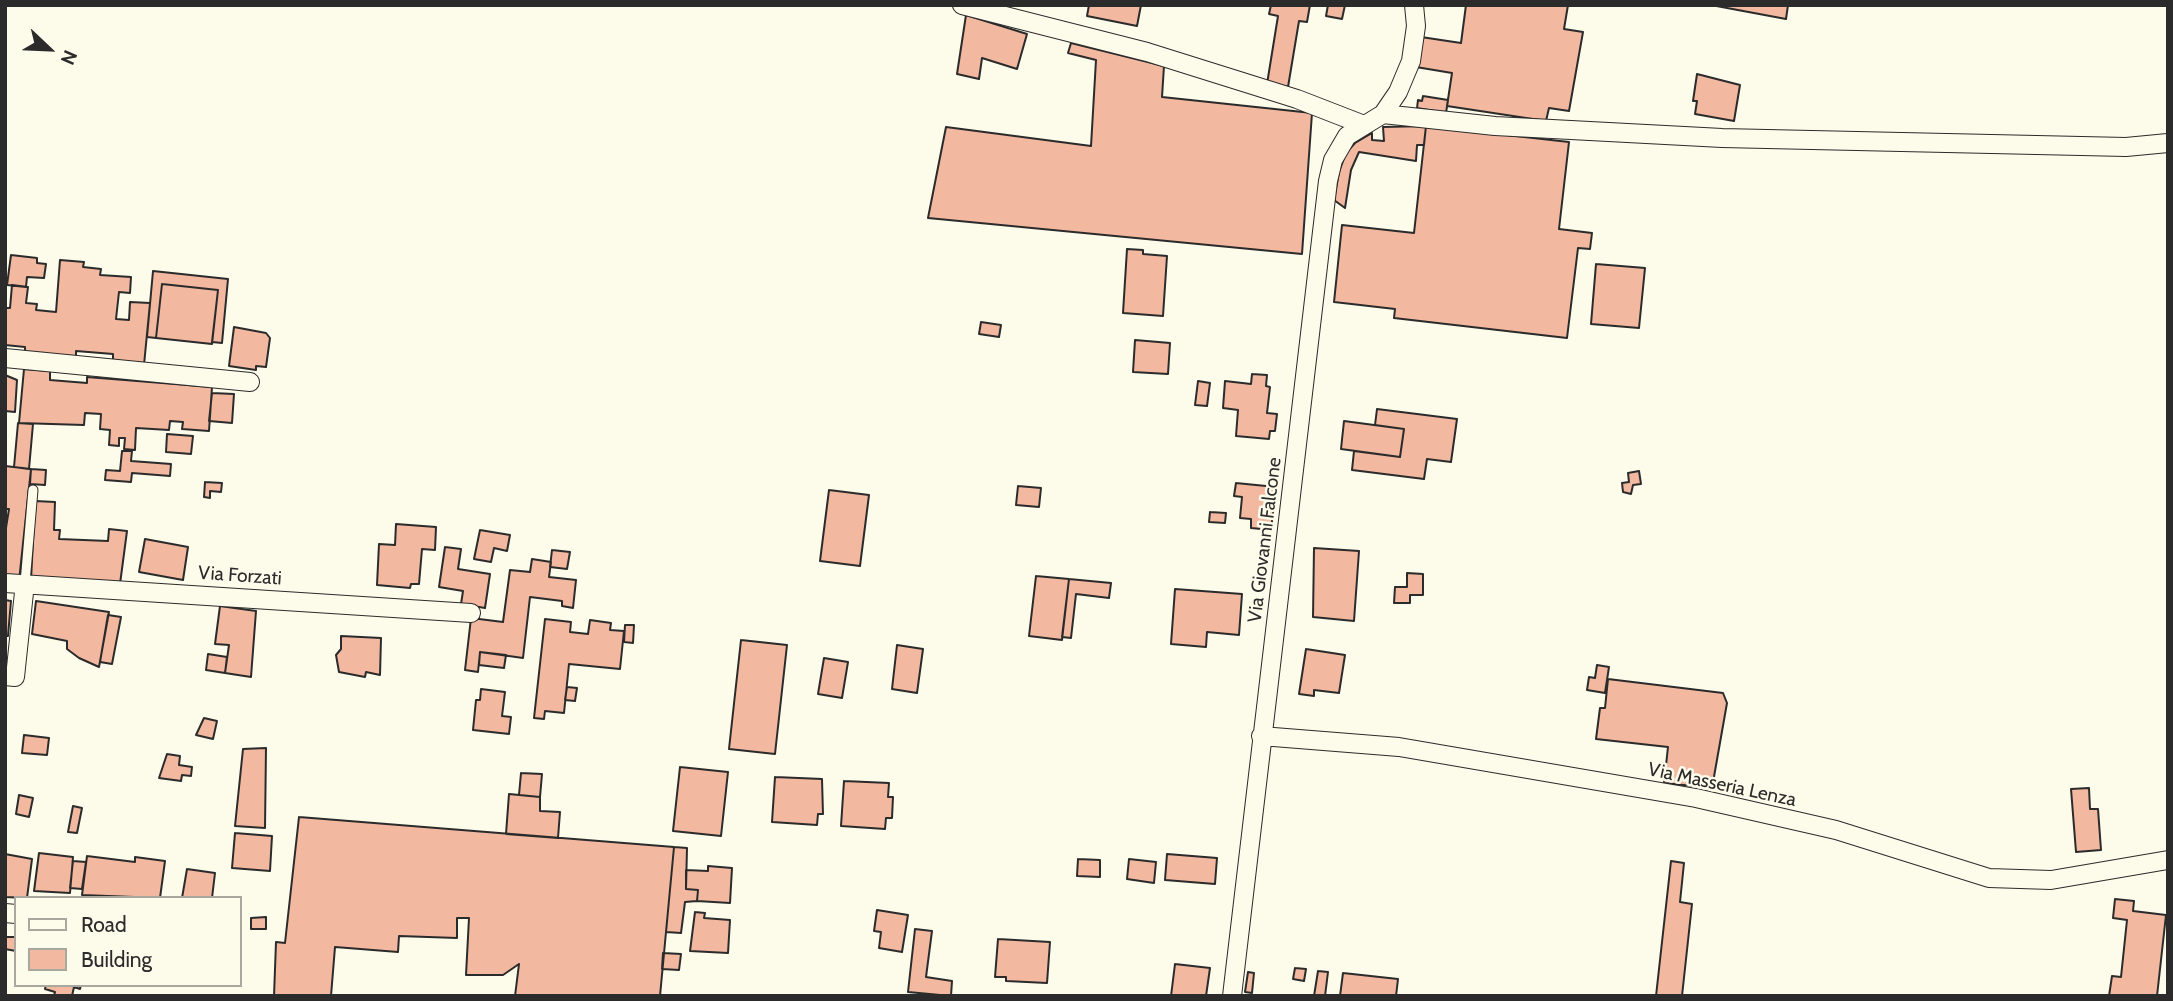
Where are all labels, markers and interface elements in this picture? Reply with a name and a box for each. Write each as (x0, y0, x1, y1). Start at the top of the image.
north arrow (14, 14, 84, 84)
text: N (56, 47, 82, 68)
street label: Via Giovanni Falcone (1244, 456, 1286, 624)
street label: Via Forzati (197, 562, 283, 590)
street label: Via Masseria Lenza (1646, 758, 1798, 812)
legend (14, 896, 242, 987)
text: Road (81, 912, 127, 937)
text: Building (81, 947, 152, 972)

